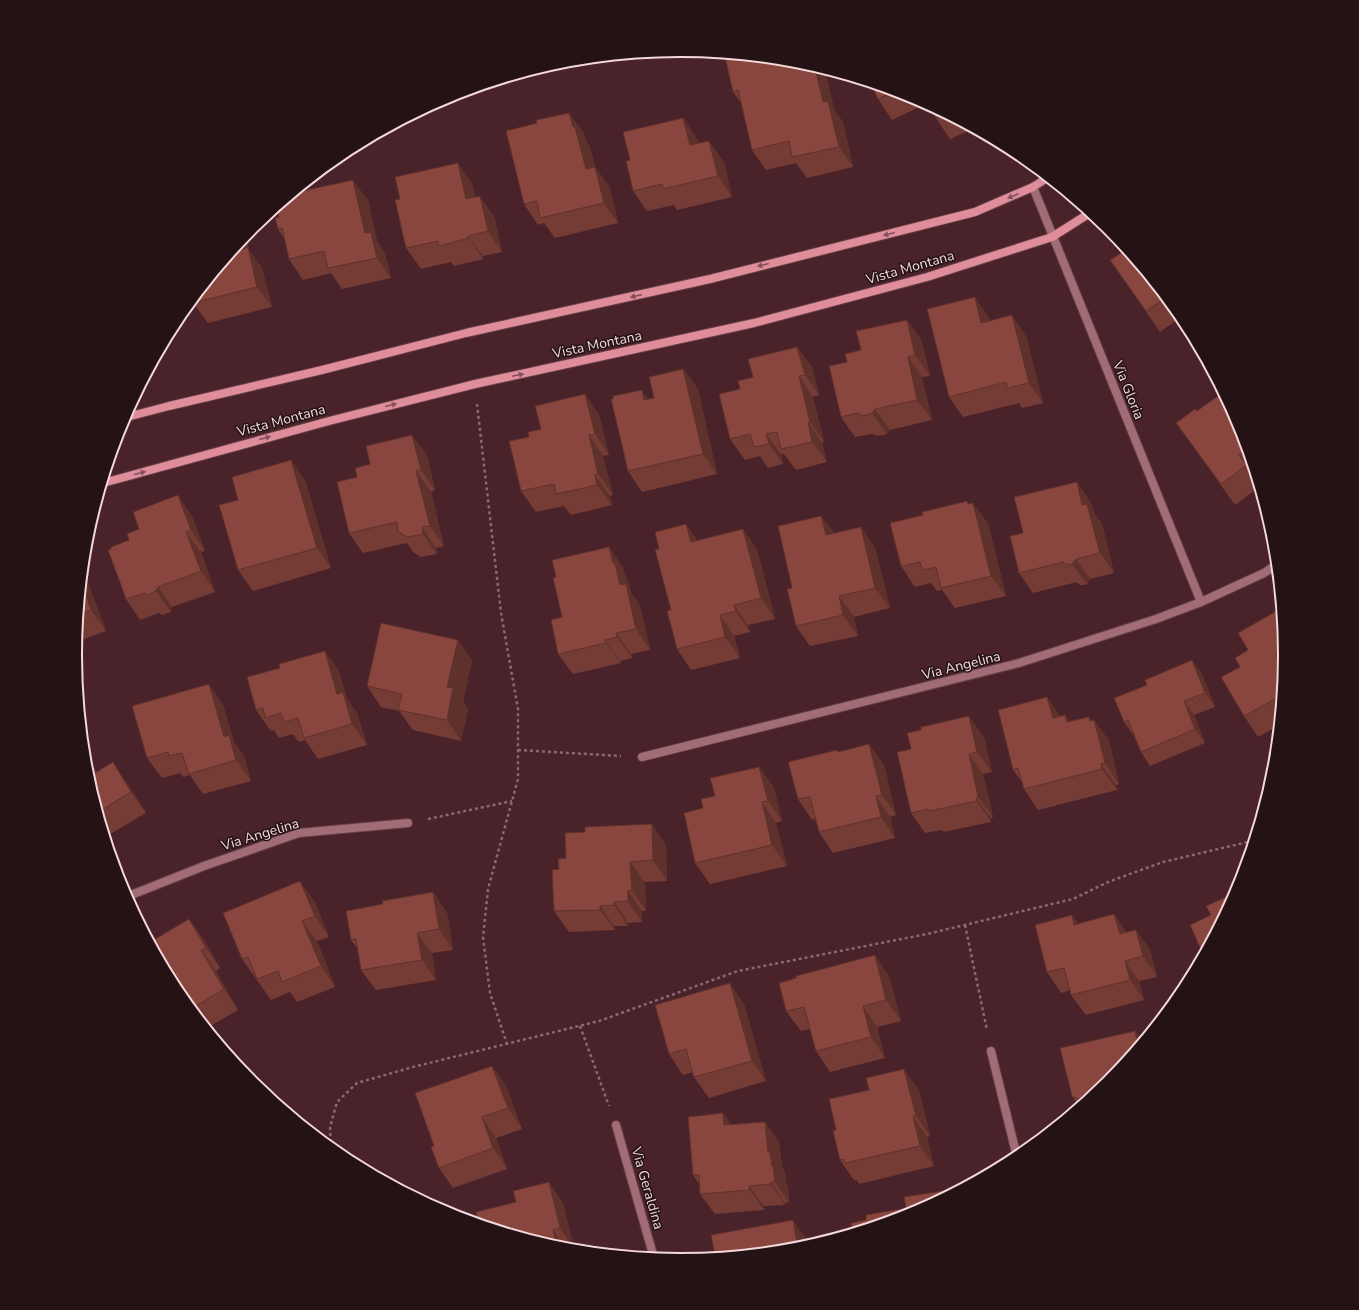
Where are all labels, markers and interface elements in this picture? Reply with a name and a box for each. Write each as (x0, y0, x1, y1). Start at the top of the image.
one-way arrow (1006, 193, 1018, 199)
one-way arrow (883, 231, 895, 237)
street label: Vista Montana (863, 246, 956, 289)
one-way arrow (756, 263, 769, 269)
one-way arrow (630, 293, 642, 299)
street label: Vista Montana (550, 326, 644, 363)
street label: Via Gloria (1108, 357, 1149, 422)
one-way arrow (511, 371, 524, 377)
street label: Vista Montana (234, 400, 327, 442)
one-way arrow (385, 402, 397, 408)
one-way arrow (260, 435, 272, 441)
one-way arrow (134, 469, 146, 475)
street label: Via Angelina (919, 647, 1002, 685)
street label: Via Angelina (218, 814, 301, 856)
street label: Via Geraldina (626, 1144, 668, 1231)

